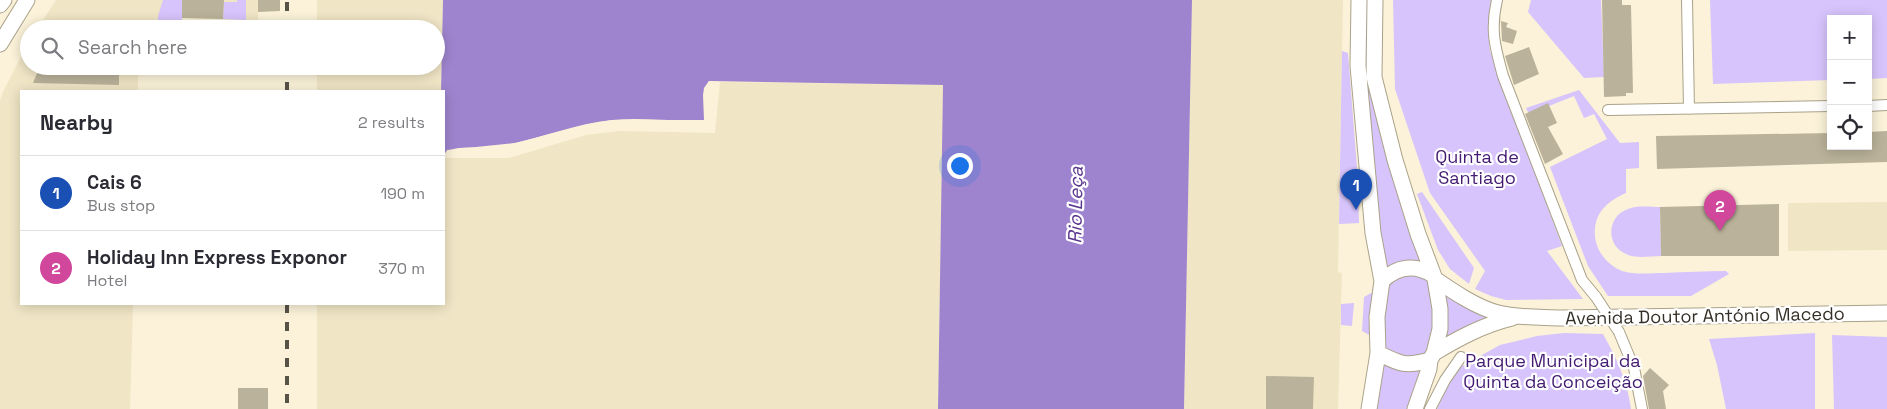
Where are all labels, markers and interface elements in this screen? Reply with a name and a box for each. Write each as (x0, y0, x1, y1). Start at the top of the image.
map controls (1827, 15, 1872, 150)
button: + (1827, 15, 1872, 60)
search box (20, 20, 445, 75)
icon: search (38, 34, 66, 62)
text: Search here (78, 35, 188, 60)
button: − (1827, 60, 1872, 105)
button: locate (1827, 105, 1872, 150)
text: Nearby (40, 109, 113, 136)
text: 2 results (358, 112, 425, 133)
park label: Quinta de Santiago (1435, 145, 1519, 189)
your location (947, 153, 973, 179)
water label: Rio Leça (1062, 166, 1089, 244)
pin: 1 (1340, 169, 1372, 210)
text: Cais 6 (87, 170, 142, 195)
text: 1 (52, 183, 60, 204)
text: 190 m (380, 183, 425, 204)
pin: 2 (1704, 190, 1736, 231)
text: Bus stop (87, 195, 155, 216)
text: Holiday Inn Express Exponor (87, 245, 347, 270)
text: 2 (51, 258, 61, 279)
text: 370 m (378, 258, 425, 279)
text: Hotel (87, 270, 128, 291)
street label: Avenida Doutor António Macedo (1565, 302, 1845, 329)
park label: Parque Municipal da Quinta da Conceição (1463, 349, 1643, 393)

